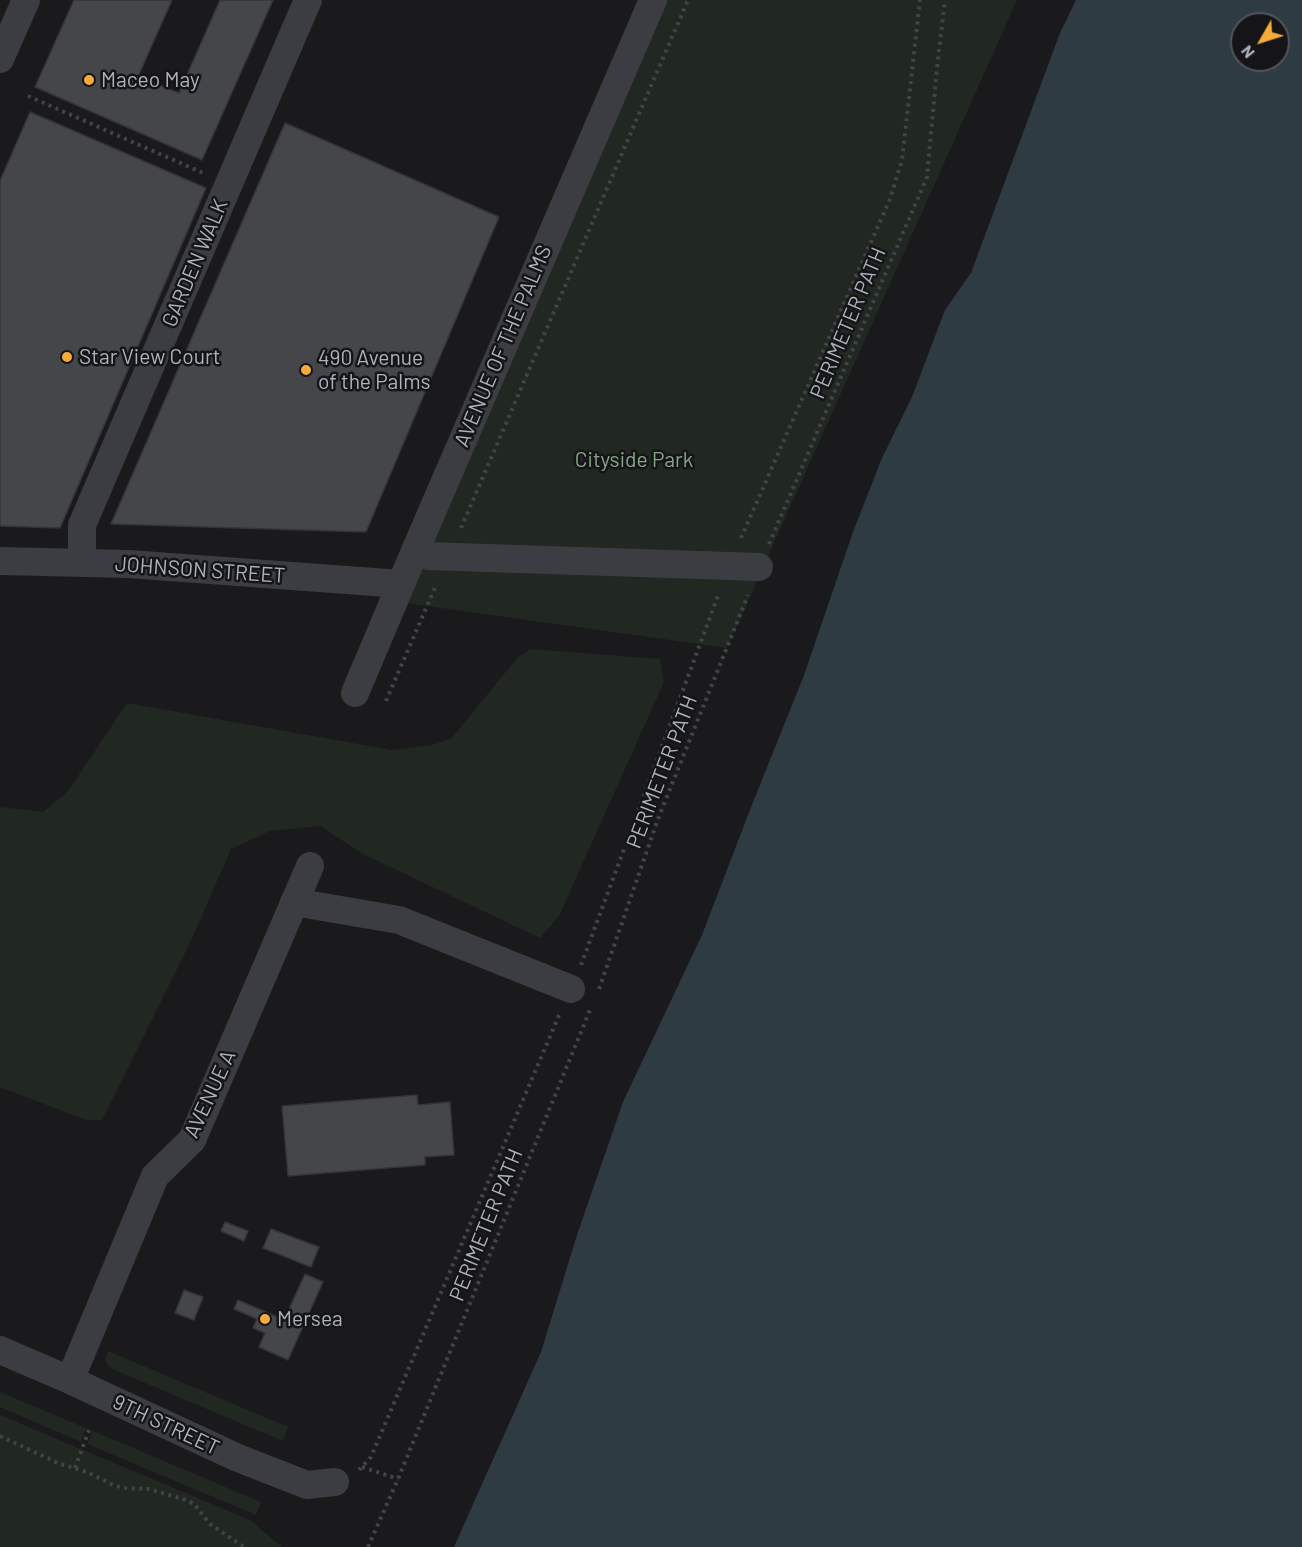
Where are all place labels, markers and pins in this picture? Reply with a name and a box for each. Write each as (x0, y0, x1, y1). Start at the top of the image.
place label: Maceo May (101, 67, 200, 93)
marker: Maceo May (82, 73, 96, 87)
place label: Star View Court (79, 344, 220, 370)
place label: 490 Avenue of the Palms (318, 345, 431, 395)
marker: Star View Court (60, 350, 74, 364)
marker: 490 Avenue of the Palms (299, 363, 313, 377)
place label: Mersea (277, 1306, 343, 1332)
marker: Mersea (258, 1312, 272, 1326)

